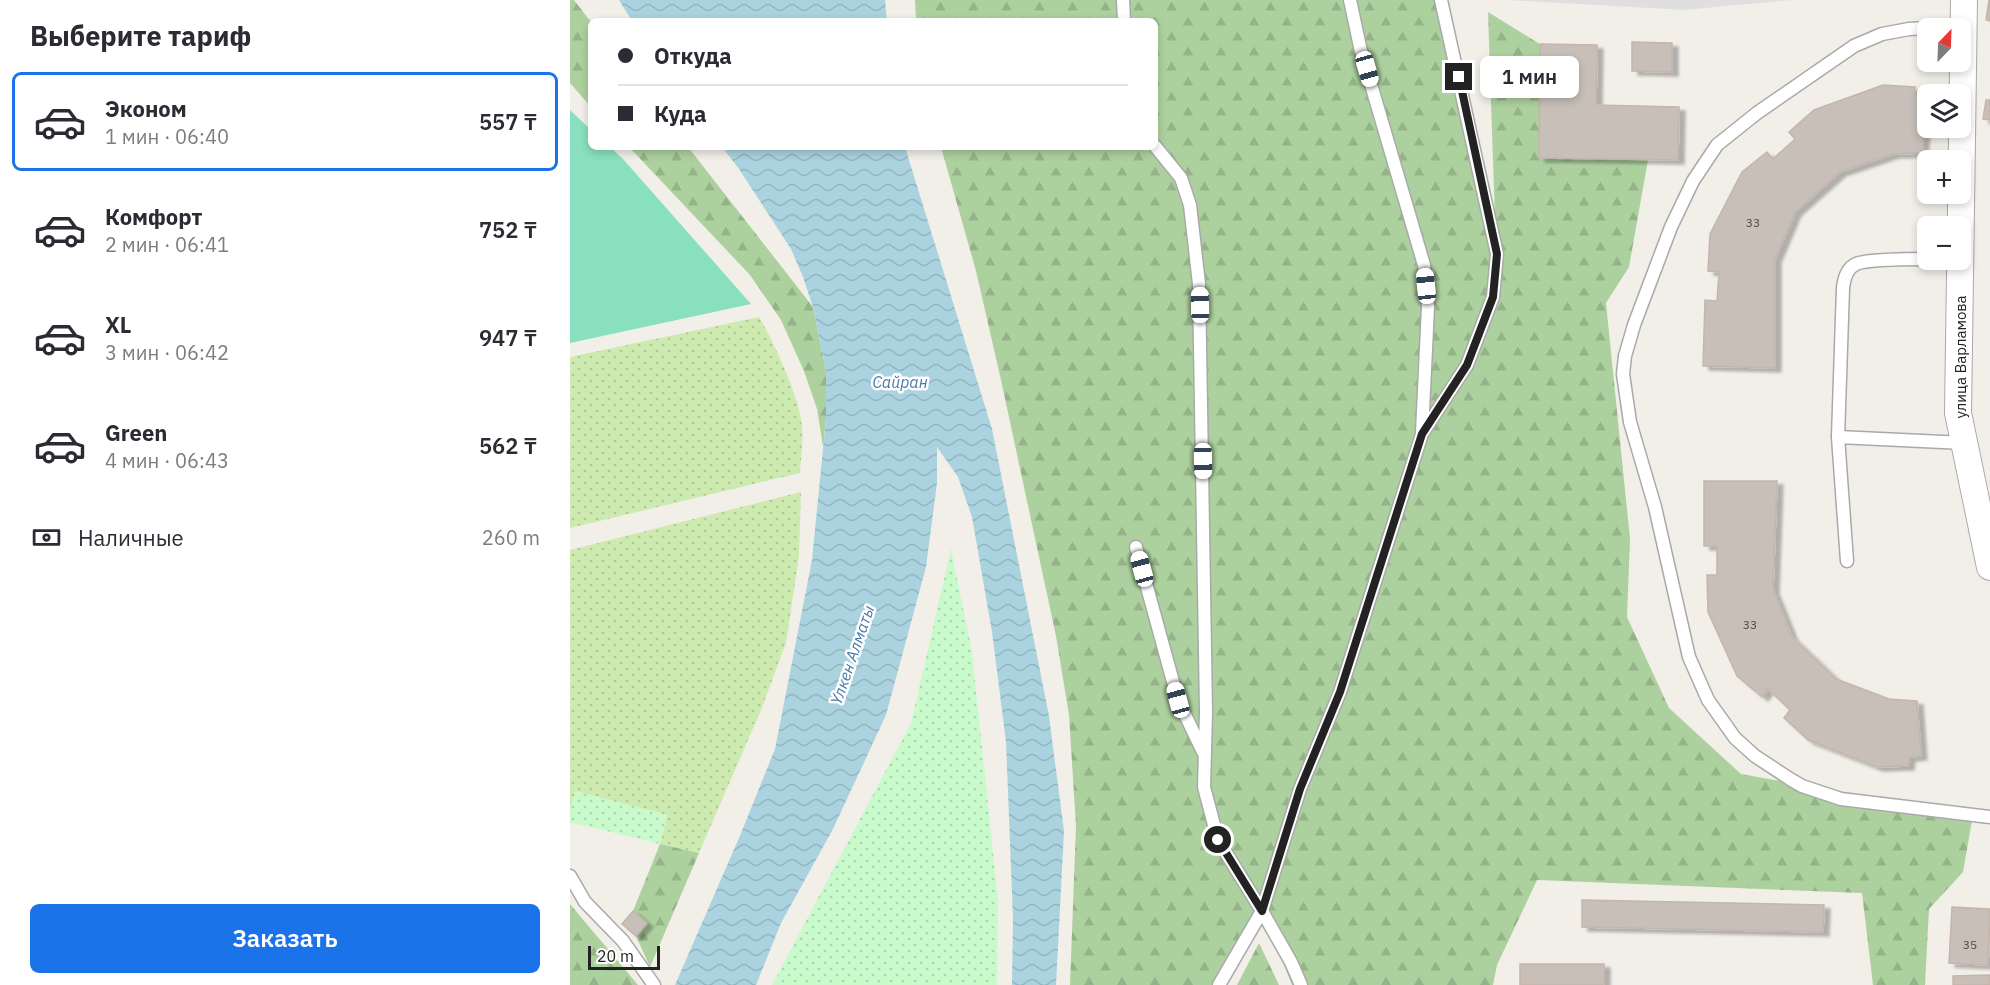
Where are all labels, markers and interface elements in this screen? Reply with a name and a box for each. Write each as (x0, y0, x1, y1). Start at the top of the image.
text: Выберите тариф (30, 18, 251, 53)
north arrow (1917, 18, 1971, 72)
map controls (1917, 18, 1971, 270)
text: Откуда (654, 41, 732, 70)
car (1353, 49, 1381, 89)
callout: 1 мин (1480, 56, 1579, 98)
route end (1445, 63, 1472, 90)
text: 1 мин (1502, 63, 1557, 90)
button: layers (1917, 84, 1971, 138)
text: Эконом (105, 94, 187, 123)
icon: car (33, 95, 87, 149)
text: Куда (654, 99, 707, 128)
text: 557 ₸ (479, 107, 537, 136)
text: 1 мин · 06:40 (105, 123, 229, 150)
button: + (1917, 150, 1971, 204)
text: Комфорт (105, 202, 202, 231)
icon: car (33, 203, 87, 257)
text: 752 ₸ (479, 215, 537, 244)
house number: 33 (1746, 215, 1760, 230)
button: − (1917, 216, 1971, 270)
text: 2 мин · 06:41 (105, 231, 229, 258)
car (1415, 267, 1437, 305)
car (1191, 287, 1209, 323)
street label: улица Варламова (1951, 295, 1970, 419)
text: XL (105, 310, 131, 339)
icon: car (33, 311, 87, 365)
text: 947 ₸ (479, 323, 537, 352)
text: 3 мин · 06:42 (105, 339, 229, 366)
water label: Сайран (872, 372, 928, 392)
text: Green (105, 418, 167, 447)
icon: car (33, 419, 87, 473)
text: 562 ₸ (479, 431, 537, 460)
car (1194, 443, 1212, 479)
text: 4 мин · 06:43 (105, 447, 229, 474)
icon: cash (30, 521, 63, 554)
text: Наличные (78, 523, 184, 552)
text: 260 m (482, 524, 540, 551)
car (1129, 549, 1155, 589)
water label: Үлкен Алматы (826, 603, 878, 707)
house number: 33 (1743, 617, 1757, 632)
car (1165, 680, 1191, 720)
route start (1204, 826, 1231, 853)
button: Заказать (30, 904, 540, 973)
house number: 35 (1963, 937, 1977, 952)
scale bar (588, 943, 660, 970)
text: 20 m (597, 946, 634, 966)

